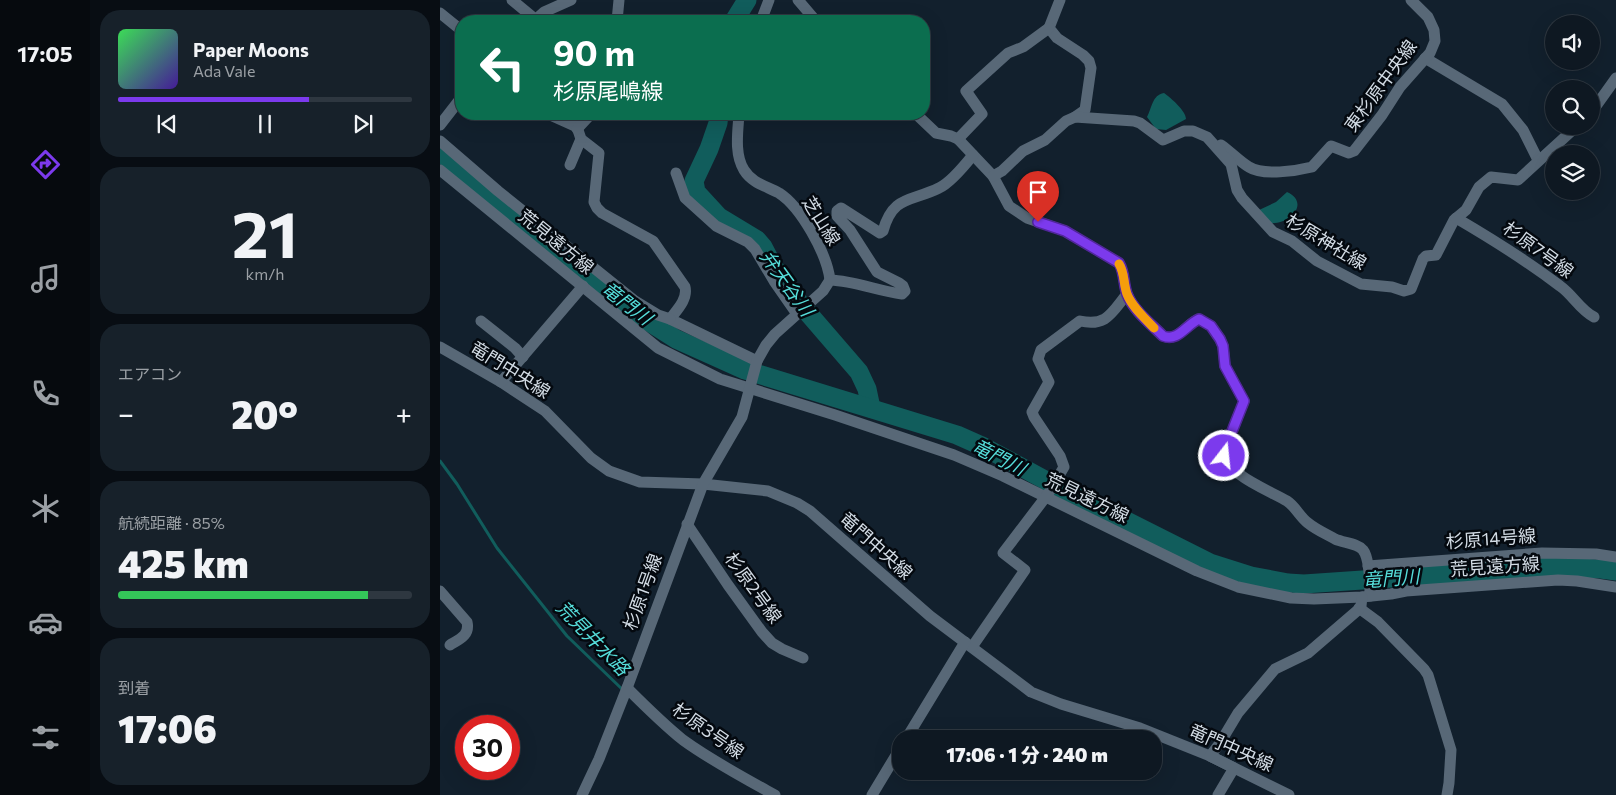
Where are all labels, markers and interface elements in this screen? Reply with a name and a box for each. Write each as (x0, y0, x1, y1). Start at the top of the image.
map controls (1545, 15, 1600, 200)
button: sound (1545, 15, 1600, 70)
text: 90 m (553, 30, 635, 73)
icon: left (470, 35, 535, 100)
street label: 東杉原中央線 (1340, 35, 1421, 136)
text: Paper Moons (193, 38, 309, 61)
text: 17:05 (17, 40, 73, 67)
text: Ada Vale (193, 61, 255, 80)
text: 杉原尾嶋線 (553, 77, 663, 104)
button: search (1545, 80, 1600, 135)
icon: previous (153, 110, 181, 138)
icon: pause (251, 110, 279, 138)
icon: next (349, 110, 377, 138)
button: layers (1545, 145, 1600, 200)
icon: directions (28, 147, 63, 182)
pin (1017, 171, 1059, 222)
icon: arrive (1024, 178, 1052, 206)
text: 21 (232, 192, 298, 271)
street label: 芝山線 (798, 192, 845, 249)
street label: 荒見遠方線 (515, 204, 599, 278)
street label: 杉原神社線 (1282, 209, 1371, 274)
street label: 杉原7号線 (1499, 216, 1578, 282)
water label: 弁天谷川 (756, 245, 820, 322)
icon: music (28, 261, 63, 296)
text: km/h (246, 264, 284, 283)
water label: 竜門川 (598, 276, 658, 330)
street label: 竜門中央線 (467, 336, 555, 402)
text: エアコン (118, 364, 182, 383)
icon: phone (28, 376, 63, 411)
text: 20° (231, 390, 298, 437)
text: − (118, 396, 134, 430)
text: + (396, 396, 412, 430)
position arrow (1197, 429, 1249, 481)
water label: 竜門川 (969, 433, 1032, 481)
street label: 荒見遠方線 (1042, 467, 1133, 527)
icon: climate (28, 491, 63, 526)
street label: 竜門中央線 (836, 507, 917, 584)
text: 航続距離 · 85% (118, 513, 225, 532)
street label: 杉原14号線 (1445, 524, 1537, 552)
text: 425 km (118, 539, 249, 586)
street label: 杉原2号線 (721, 548, 787, 627)
street label: 杉原1号線 (618, 550, 666, 633)
street label: 荒見遠方線 (1449, 552, 1541, 580)
water label: 竜門川 (1362, 564, 1422, 591)
water label: 荒見井水路 (552, 595, 636, 681)
icon: car (28, 605, 63, 640)
text: 到着 (118, 678, 150, 697)
street label: 杉原3号線 (669, 698, 749, 763)
text: 17:06 (118, 704, 217, 751)
speed limit sign: 30 (455, 715, 520, 780)
street label: 竜門中央線 (1186, 719, 1277, 775)
icon: filters (28, 720, 63, 755)
text: 17:06 · 1 分 · 240 m (946, 743, 1108, 766)

